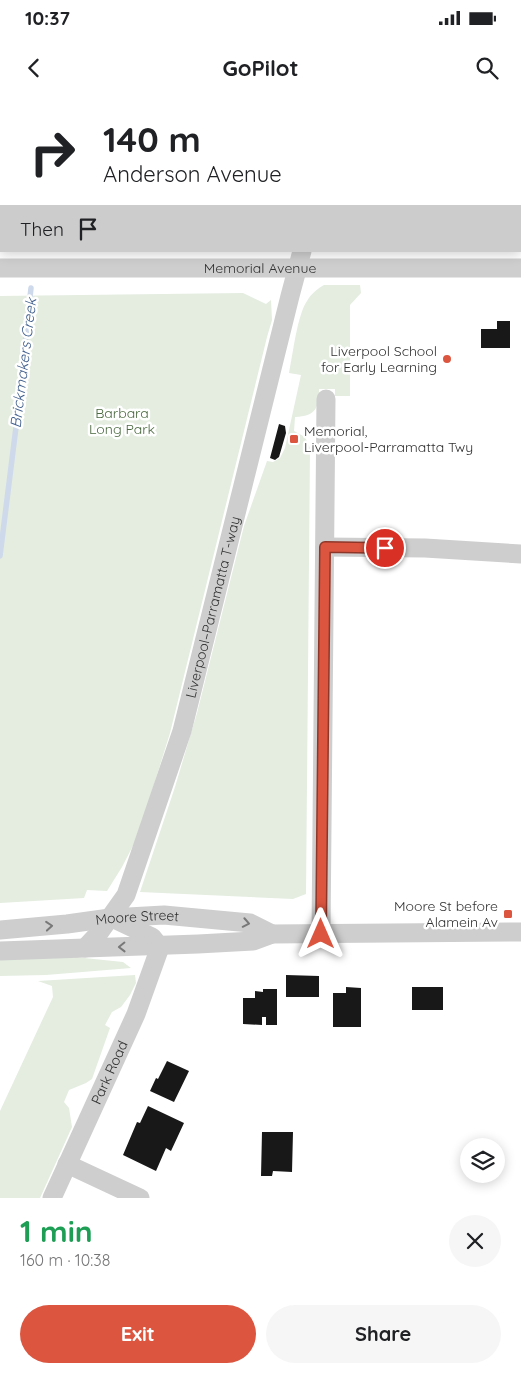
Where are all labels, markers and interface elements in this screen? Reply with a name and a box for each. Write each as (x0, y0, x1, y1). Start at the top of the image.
text: 10:37 (25, 6, 70, 30)
icon: back (20, 54, 48, 82)
text: GoPilot (223, 54, 298, 82)
icon: search (473, 54, 501, 82)
text: 140 m (103, 117, 201, 161)
icon: right (20, 120, 85, 185)
text: Anderson Avenue (103, 160, 282, 188)
icon: arrive (74, 215, 102, 243)
text: Then (20, 217, 64, 241)
street label: Memorial Avenue (204, 259, 316, 277)
water label: Brickmakers Creek (6, 295, 41, 429)
place label: Liverpool School for Early Learning (321, 342, 437, 376)
marker: Liverpool School for Early Learning (441, 353, 453, 365)
park label: Barbara Long Park (89, 404, 155, 438)
place label: Memorial, Liverpool-Parramatta Twy (304, 422, 473, 456)
marker: Memorial, Liverpool-Parramatta Twy (288, 433, 300, 445)
street label: Liverpool–Parramatta T-way (181, 514, 244, 700)
pin (364, 527, 406, 569)
icon: arrive (371, 534, 399, 562)
place label: Moore St before Alamein Av (394, 897, 498, 931)
street label: Moore Street (94, 906, 180, 929)
position arrow (294, 907, 346, 959)
marker: Moore St before Alamein Av (502, 908, 514, 920)
one-way arrow (241, 918, 250, 928)
one-way arrow (45, 921, 53, 932)
one-way arrow (118, 942, 126, 953)
street label: Park Road (87, 1038, 132, 1107)
map controls (460, 1138, 505, 1183)
button: layers (460, 1138, 505, 1183)
text: 1 min (20, 1212, 93, 1250)
button: close (449, 1215, 501, 1267)
text: 160 m · 10:38 (20, 1250, 110, 1270)
button: Exit (20, 1305, 256, 1363)
button: Share (266, 1305, 501, 1363)

